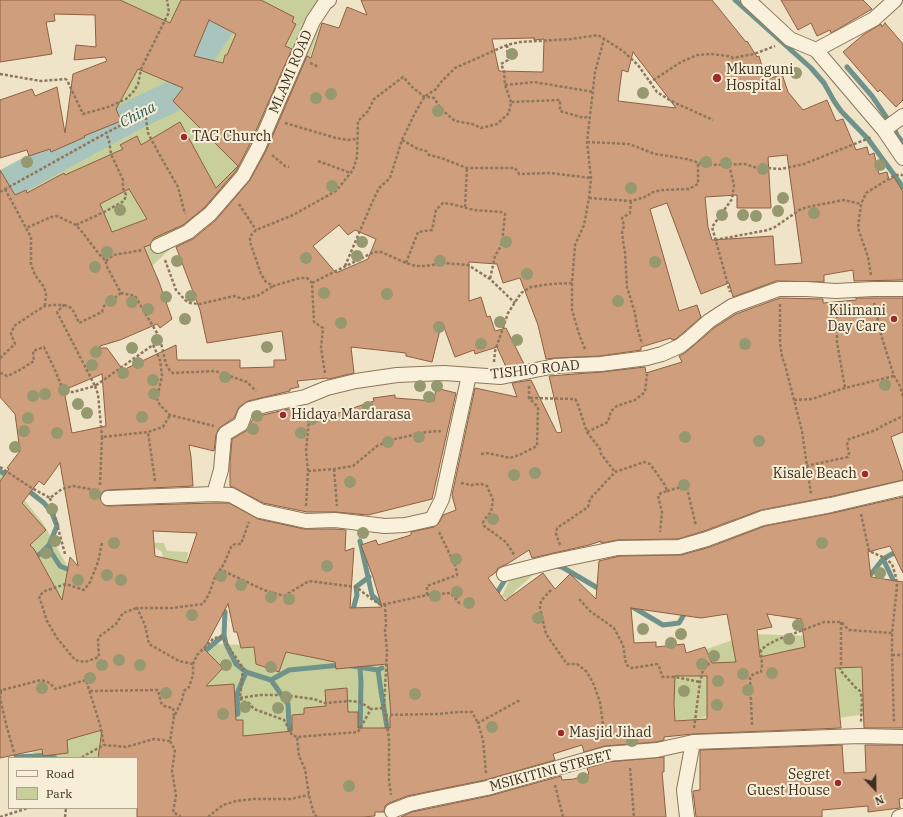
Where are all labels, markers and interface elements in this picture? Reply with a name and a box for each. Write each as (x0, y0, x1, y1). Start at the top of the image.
street label: MLAMI ROAD (266, 28, 316, 116)
place label: Mkunguni Hospital (726, 62, 793, 94)
marker: Mkunguni Hospital (711, 72, 723, 84)
water label: China (117, 98, 159, 132)
place label: TAG Church (192, 129, 272, 145)
marker: TAG Church (179, 132, 189, 142)
place label: Kilimani Day Care (828, 303, 886, 336)
marker: Kilimani Day Care (889, 314, 899, 324)
street label: TISHIO ROAD (489, 357, 581, 383)
place label: Hidaya Mardarasa (291, 407, 411, 423)
marker: Hidaya Mardarasa (278, 410, 288, 420)
place label: Kisale Beach (773, 466, 857, 482)
marker: Kisale Beach (860, 469, 870, 479)
place label: Masjid Jihad (569, 725, 652, 741)
marker: Masjid Jihad (556, 728, 566, 738)
street label: MSIKITINI STREET (488, 746, 614, 796)
legend (8, 757, 138, 809)
text: Road (46, 766, 75, 781)
place label: Segret Guest House (747, 767, 830, 800)
north arrow (855, 769, 895, 809)
marker: Segret Guest House (833, 778, 843, 788)
text: Park (46, 786, 72, 801)
text: N (873, 792, 886, 808)

